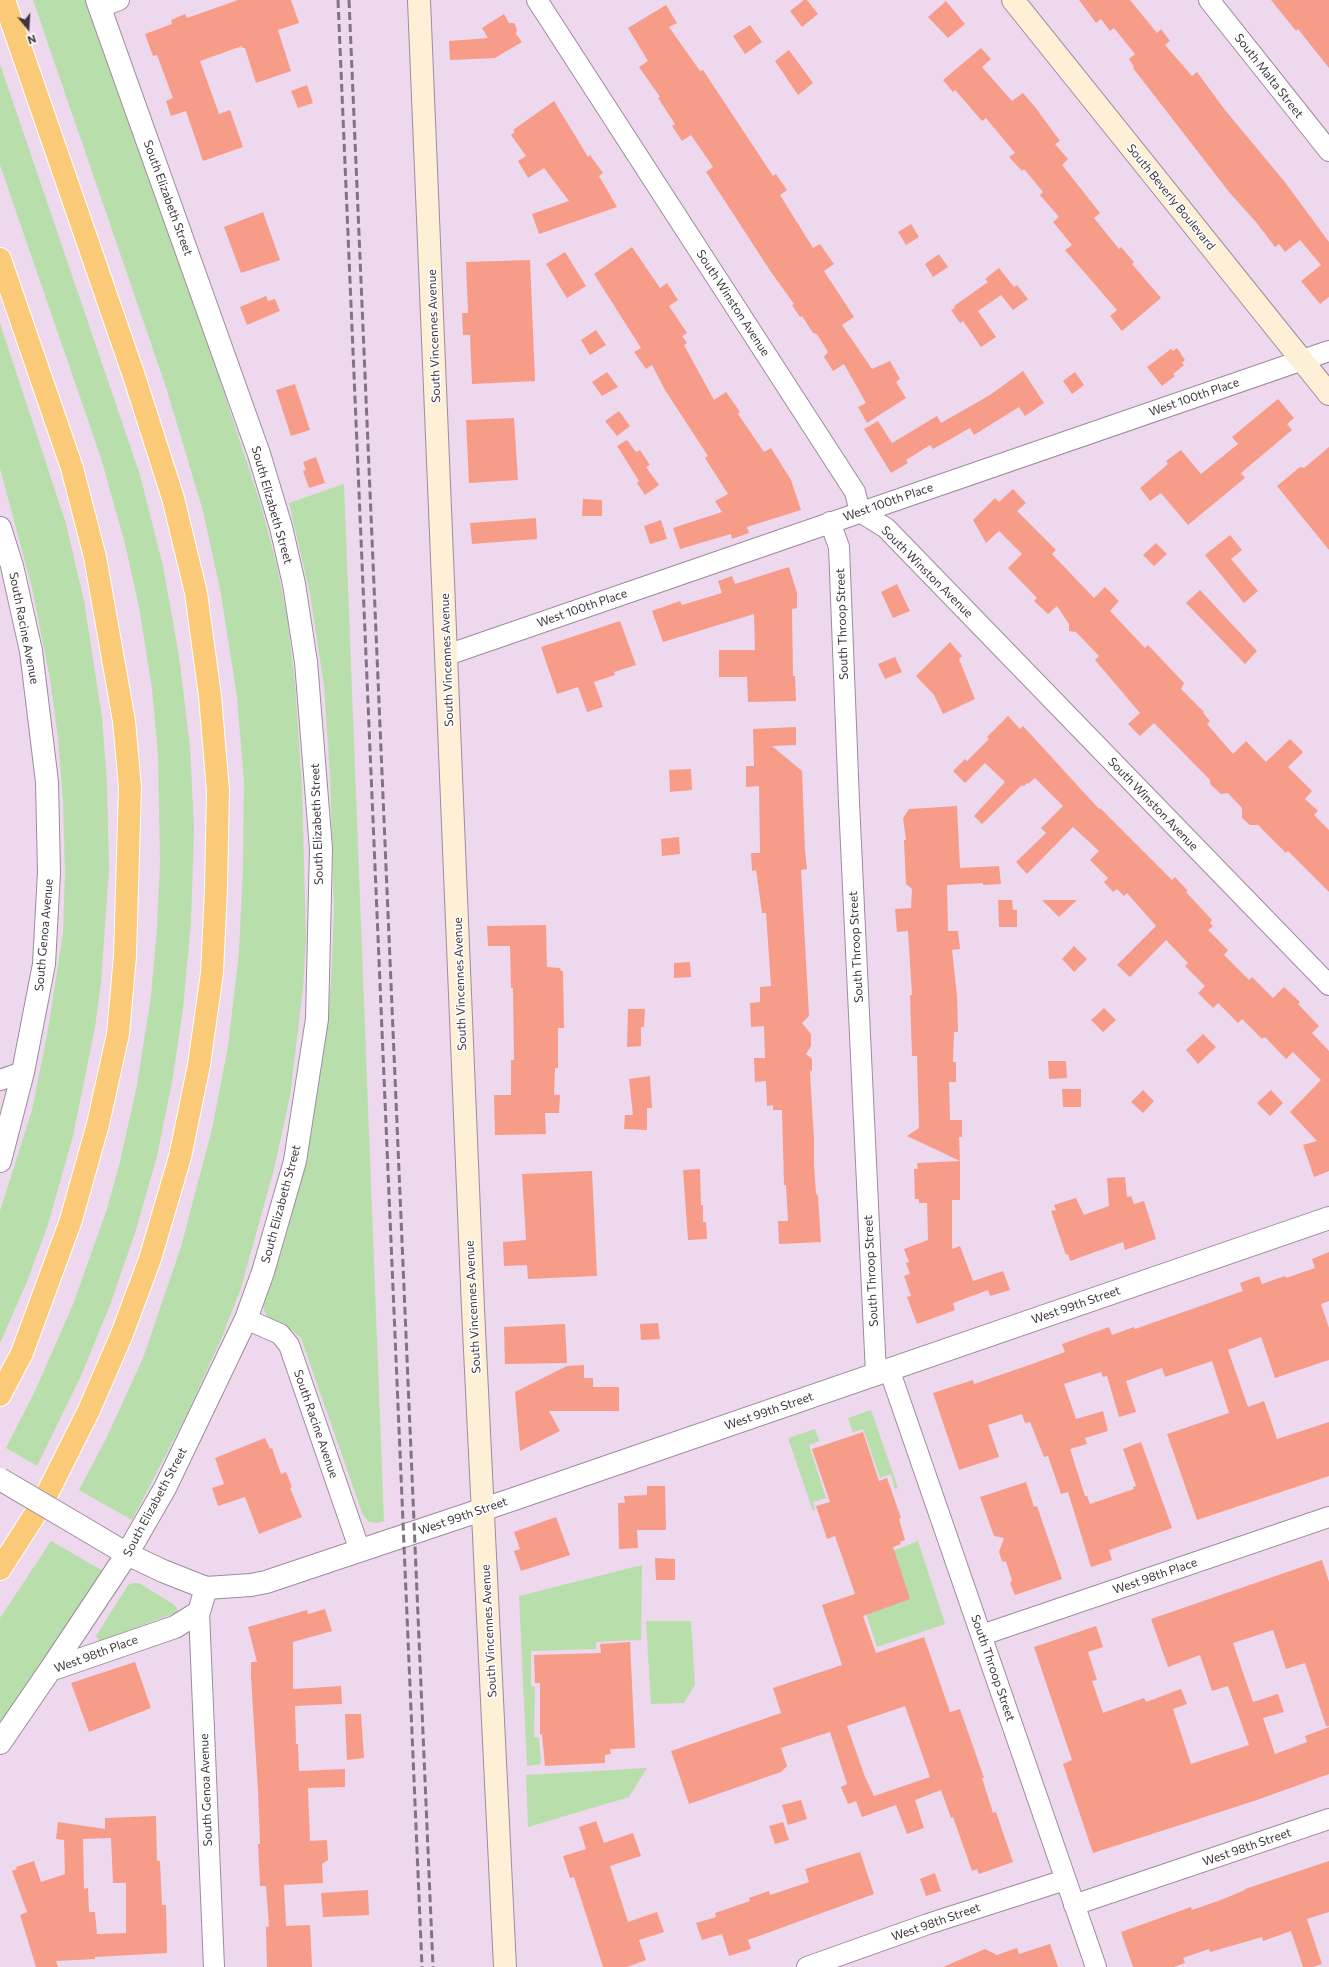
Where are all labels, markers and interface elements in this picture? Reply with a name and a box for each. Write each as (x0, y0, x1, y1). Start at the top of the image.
north arrow (8, 8, 48, 48)
street label: South Malta Street (1232, 31, 1306, 121)
text: N (26, 32, 38, 47)
street label: South Elizabeth Street (140, 138, 196, 258)
street label: South Beverly Boulevard (1124, 141, 1218, 253)
street label: South Winston Avenue (693, 247, 773, 359)
street label: South Vincennes Avenue (424, 269, 444, 403)
street label: West 100th Place (1147, 375, 1241, 419)
street label: South Elizabeth Street (248, 444, 296, 566)
street label: West 100th Place (841, 480, 935, 524)
street label: South Winston Avenue (878, 523, 976, 621)
street label: South Throop Street (833, 568, 851, 680)
street label: South Racine Avenue (6, 571, 42, 685)
street label: West 100th Place (535, 586, 629, 630)
street label: South Vincennes Avenue (437, 593, 457, 727)
street label: South Winston Avenue (1105, 754, 1201, 854)
street label: South Elizabeth Street (308, 763, 326, 885)
street label: South Genoa Avenue (32, 878, 56, 992)
street label: South Throop Street (846, 891, 866, 1003)
street label: South Vincennes Avenue (450, 917, 470, 1051)
street label: South Elizabeth Street (258, 1143, 304, 1265)
street label: South Throop Street (861, 1215, 881, 1327)
street label: South Vincennes Avenue (462, 1240, 484, 1374)
street label: West 99th Street (1030, 1283, 1122, 1327)
street label: South Racine Avenue (291, 1368, 341, 1480)
street label: West 99th Street (723, 1389, 815, 1433)
street label: South Elizabeth Street (120, 1445, 190, 1559)
street label: West 99th Street (417, 1494, 509, 1538)
street label: West 98th Place (1111, 1555, 1199, 1597)
street label: South Vincennes Avenue (478, 1564, 500, 1698)
street label: South Throop Street (968, 1613, 1018, 1723)
street label: West 98th Place (52, 1632, 140, 1676)
street label: South Genoa Avenue (197, 1733, 215, 1847)
street label: West 98th Street (1201, 1825, 1293, 1869)
street label: West 98th Street (890, 1900, 982, 1944)

